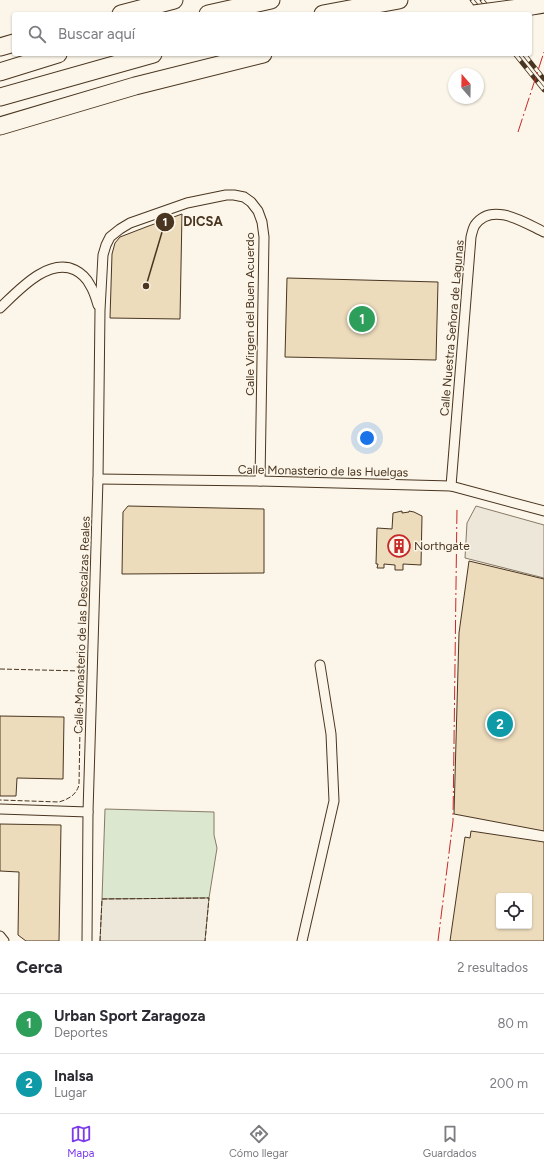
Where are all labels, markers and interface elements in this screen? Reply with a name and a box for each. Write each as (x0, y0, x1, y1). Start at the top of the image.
search box (12, 12, 532, 56)
icon: search (26, 23, 48, 45)
text: Buscar aquí (58, 25, 135, 43)
north arrow (448, 68, 484, 104)
callout: DICSA (155, 209, 231, 234)
text: DICSA (183, 214, 223, 229)
text: 1 (162, 215, 168, 229)
street label: Calle Virgen del Buen Acuerdo (243, 232, 257, 396)
street label: Calle Nuestra Señora de Lagunas (437, 239, 467, 417)
pin: 1 (349, 304, 375, 334)
your location (357, 428, 377, 448)
street label: Calle Monasterio de las Huelgas (238, 463, 409, 479)
street label: Calle Monasterio de las Descalzas Reales (71, 515, 93, 734)
building icon: Northgate (386, 533, 412, 559)
place label: Northgate (414, 539, 470, 553)
pin: 2 (487, 709, 513, 739)
map controls (496, 893, 532, 929)
button: locate (496, 893, 532, 929)
text: Cerca (16, 957, 63, 977)
text: 2 resultados (457, 960, 528, 975)
text: Urban Sport Zaragoza (54, 1007, 205, 1025)
text: 1 (26, 1016, 32, 1031)
text: 80 m (497, 1016, 528, 1031)
text: Deportes (54, 1025, 108, 1040)
text: Inalsa (54, 1067, 94, 1085)
text: 2 (25, 1076, 33, 1091)
text: 200 m (490, 1076, 528, 1091)
text: Lugar (54, 1085, 87, 1100)
tab: Mapa (67, 1123, 94, 1160)
tab: Cómo llegar (229, 1123, 288, 1160)
tab: Guardados (423, 1123, 477, 1160)

